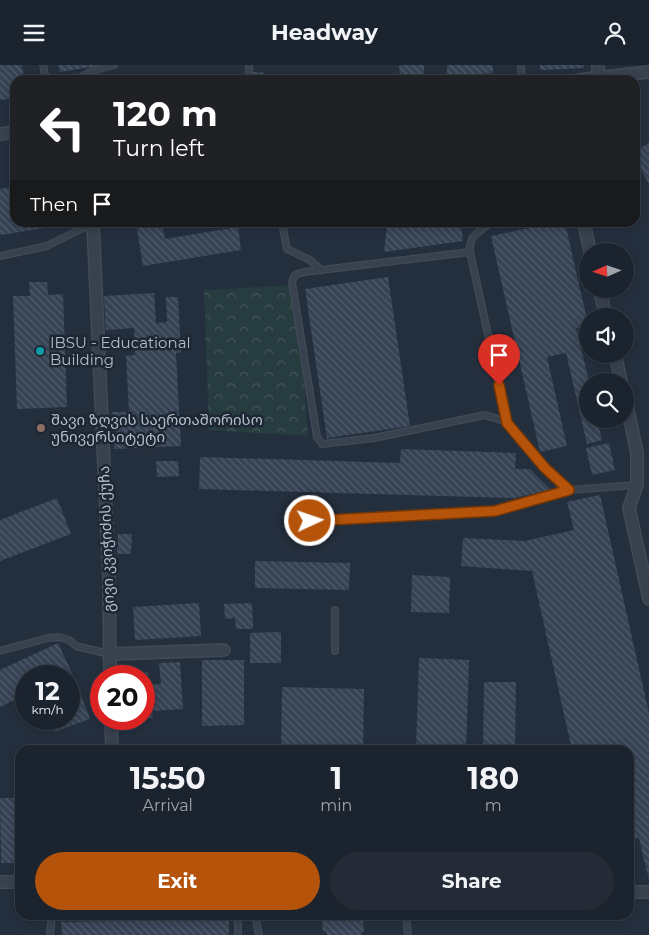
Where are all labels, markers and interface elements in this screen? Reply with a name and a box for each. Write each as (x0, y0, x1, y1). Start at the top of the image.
icon: menu (20, 19, 48, 47)
text: Headway (271, 19, 378, 46)
icon: person (601, 19, 629, 47)
text: 120 m (113, 92, 218, 135)
icon: left (30, 95, 95, 160)
text: Turn left (113, 135, 205, 162)
icon: arrive (88, 190, 116, 218)
text: Then (30, 193, 78, 216)
north arrow (579, 243, 634, 297)
map controls (579, 243, 634, 428)
button: sound (579, 308, 634, 363)
place label: IBSU - Educational Building (50, 333, 191, 369)
pin (478, 334, 520, 385)
icon: arrive (485, 341, 513, 369)
marker: IBSU - Educational Building (34, 345, 46, 357)
button: search (579, 373, 634, 428)
place label: შავი ზღვის საერთაშორისო უნივერსიტეტი (51, 410, 263, 446)
marker: შავი ზღვის საერთაშორისო უნივერსიტეტი (35, 422, 47, 434)
street label: გივი კვიჭიძის ქუჩა (94, 465, 118, 613)
position arrow (283, 494, 335, 546)
speed limit sign: 20 (90, 665, 155, 730)
text: 12 (35, 676, 60, 706)
text: km/h (31, 702, 64, 717)
text: 15:50 (130, 760, 206, 797)
text: 1 (331, 760, 342, 797)
text: 180 (467, 760, 519, 797)
text: Arrival (142, 796, 193, 815)
text: min (320, 796, 352, 815)
text: m (485, 796, 502, 815)
button: Exit (35, 852, 320, 910)
button: Share (330, 852, 614, 910)

